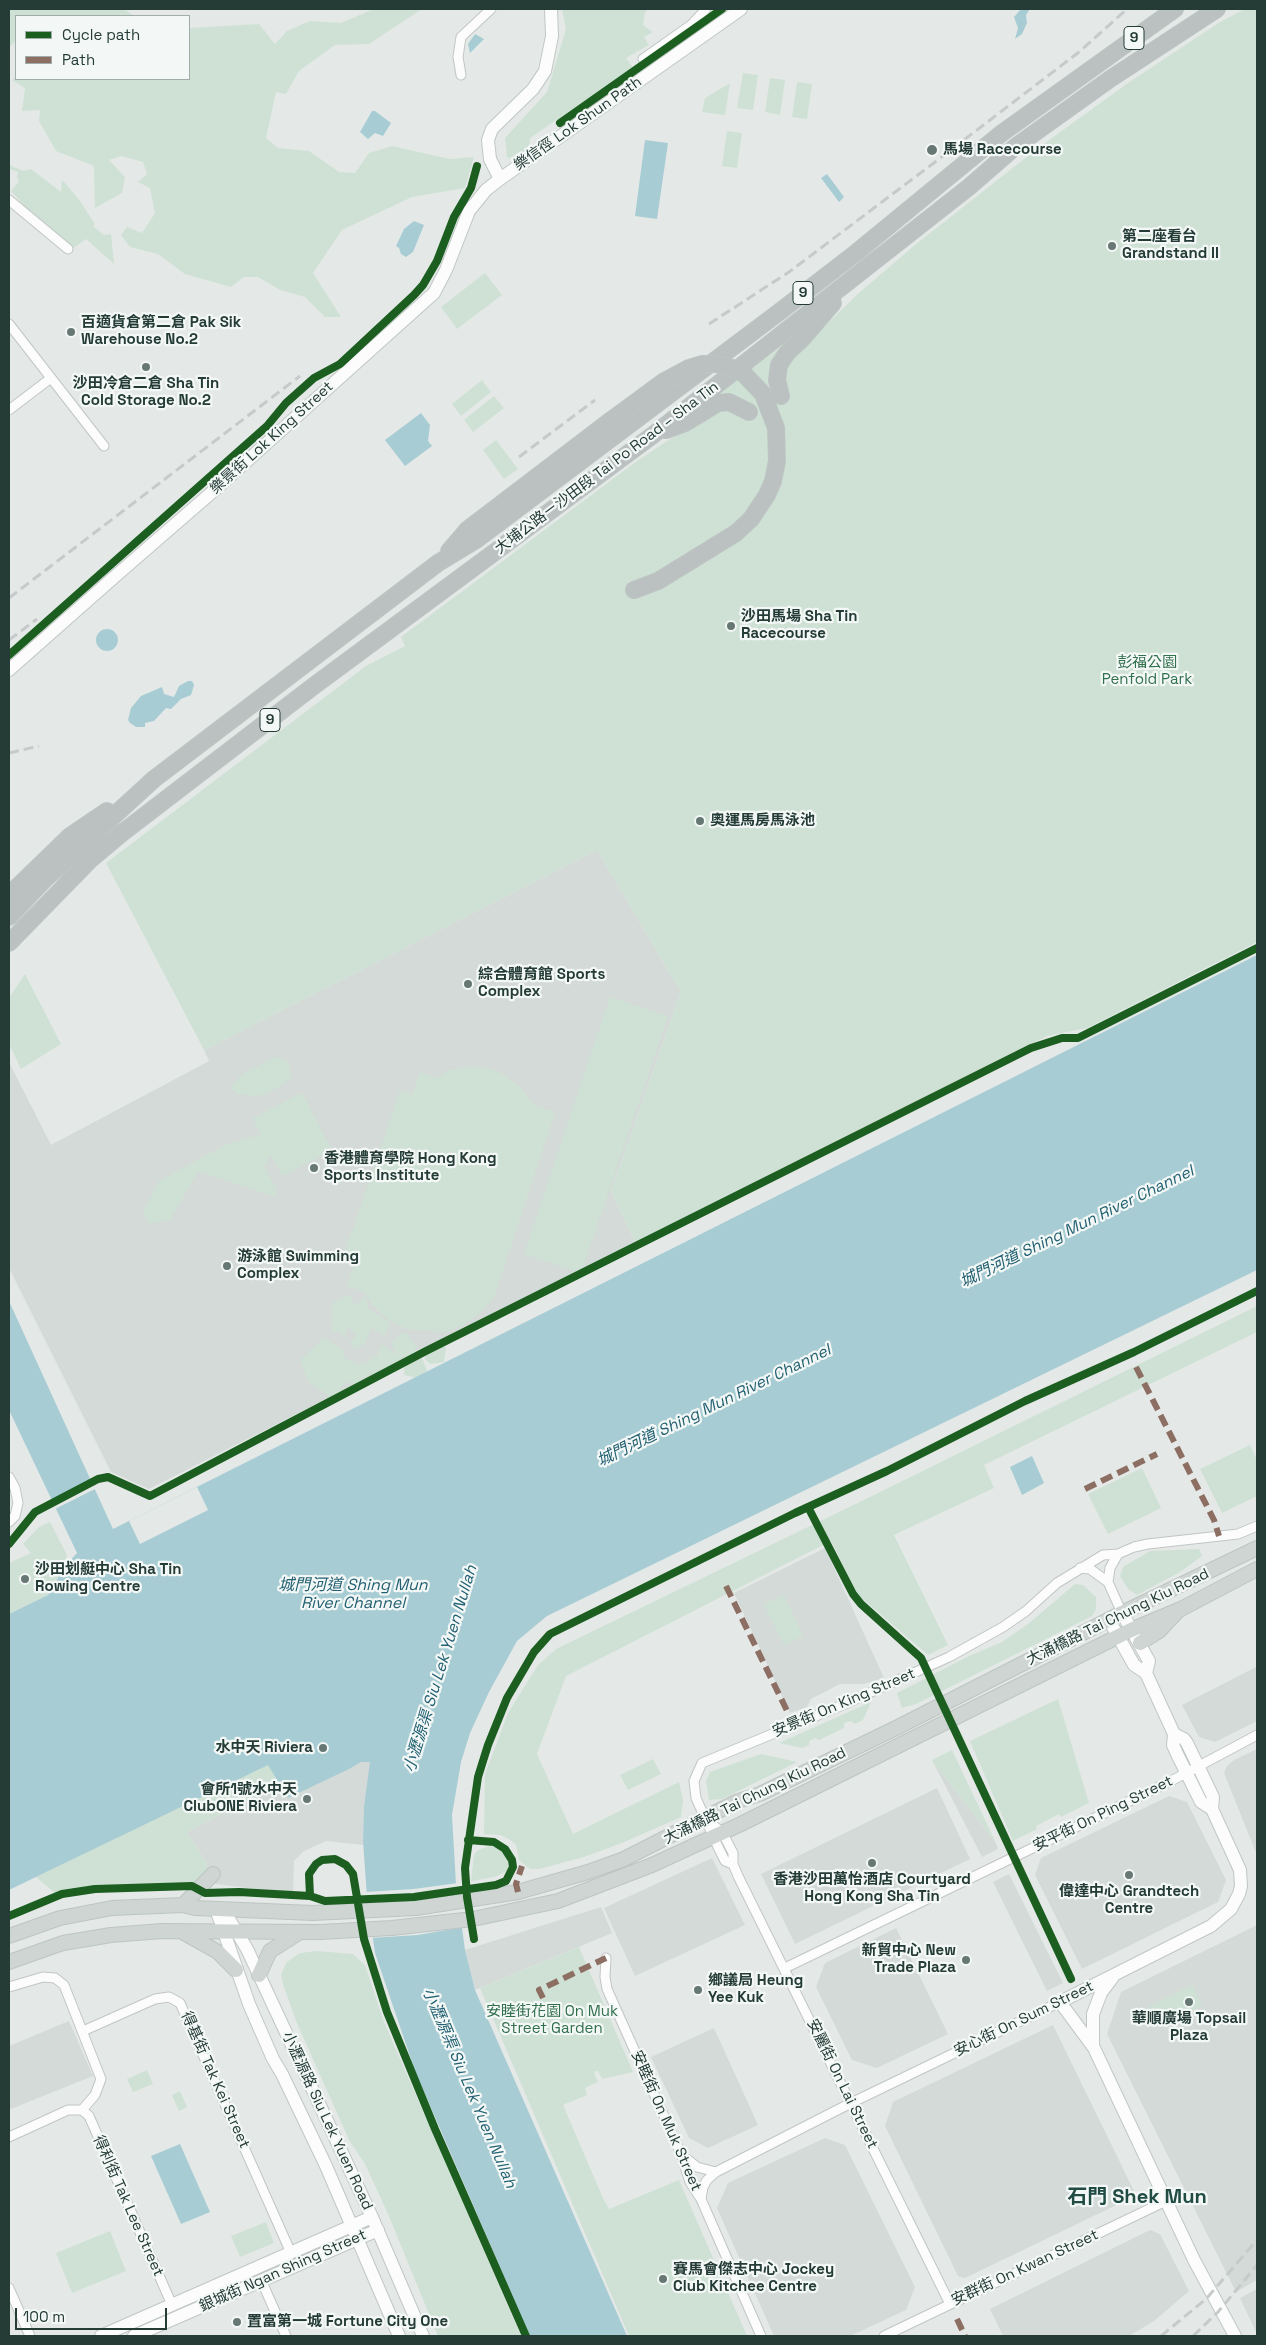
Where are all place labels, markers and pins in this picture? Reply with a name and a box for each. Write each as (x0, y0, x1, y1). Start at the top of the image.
place label: 馬場 Racecourse (943, 141, 1062, 159)
marker: 馬場 Racecourse (925, 143, 939, 157)
place label: 第二座看台 Grandstand II (1122, 228, 1219, 263)
marker: 第二座看台 Grandstand II (1106, 240, 1118, 252)
place label: 百適貨倉第二倉 Pak Sik Warehouse No.2 (81, 314, 241, 349)
marker: 百適貨倉第二倉 Pak Sik Warehouse No.2 (65, 326, 77, 338)
marker: 沙田冷倉二倉 Sha Tin Cold Storage No.2 (140, 361, 152, 373)
place label: 沙田冷倉二倉 Sha Tin Cold Storage No.2 (73, 375, 219, 410)
place label: 沙田馬場 Sha Tin Racecourse (741, 608, 857, 643)
marker: 沙田馬場 Sha Tin Racecourse (725, 620, 737, 632)
place label: 奧運馬房馬泳池 (710, 812, 815, 830)
marker: 奧運馬房馬泳池 (694, 815, 706, 827)
place label: 綜合體育館 Sports Complex (478, 966, 605, 1001)
marker: 綜合體育館 Sports Complex (462, 978, 474, 990)
place label: 香港體育學院 Hong Kong Sports Institute (324, 1150, 497, 1185)
marker: 香港體育學院 Hong Kong Sports Institute (308, 1162, 320, 1174)
place label: 游泳館 Swimming Complex (237, 1248, 359, 1283)
marker: 游泳館 Swimming Complex (221, 1260, 233, 1272)
place label: 沙田划艇中心 Sha Tin Rowing Centre (35, 1561, 181, 1596)
marker: 沙田划艇中心 Sha Tin Rowing Centre (19, 1573, 31, 1585)
place label: 水中天 Riviera (215, 1739, 313, 1757)
marker: 水中天 Riviera (317, 1742, 329, 1754)
place label: 會所1號水中天 ClubONE Riviera (183, 1781, 297, 1816)
marker: 會所1號水中天 ClubONE Riviera (301, 1793, 313, 1805)
marker: 香港沙田萬怡酒店 Courtyard Hong Kong Sha Tin (866, 1857, 878, 1869)
marker: 偉達中心 Grandtech Centre (1123, 1869, 1135, 1881)
place label: 香港沙田萬怡酒店 Courtyard Hong Kong Sha Tin (773, 1871, 971, 1906)
place label: 偉達中心 Grandtech Centre (1059, 1883, 1199, 1918)
place label: 新貿中心 New Trade Plaza (862, 1942, 956, 1977)
marker: 新貿中心 New Trade Plaza (960, 1954, 972, 1966)
place label: 鄉議局 Heung Yee Kuk (708, 1972, 803, 2007)
marker: 鄉議局 Heung Yee Kuk (692, 1984, 704, 1996)
marker: 華順廣場 Topsail Plaza (1183, 1996, 1195, 2008)
place label: 華順廣場 Topsail Plaza (1132, 2010, 1246, 2045)
place label: 賽馬會傑志中心 Jockey Club Kitchee Centre (673, 2261, 834, 2296)
marker: 賽馬會傑志中心 Jockey Club Kitchee Centre (657, 2273, 669, 2285)
place label: 置富第一城 Fortune City One (247, 2313, 448, 2331)
marker: 置富第一城 Fortune City One (231, 2316, 243, 2328)

